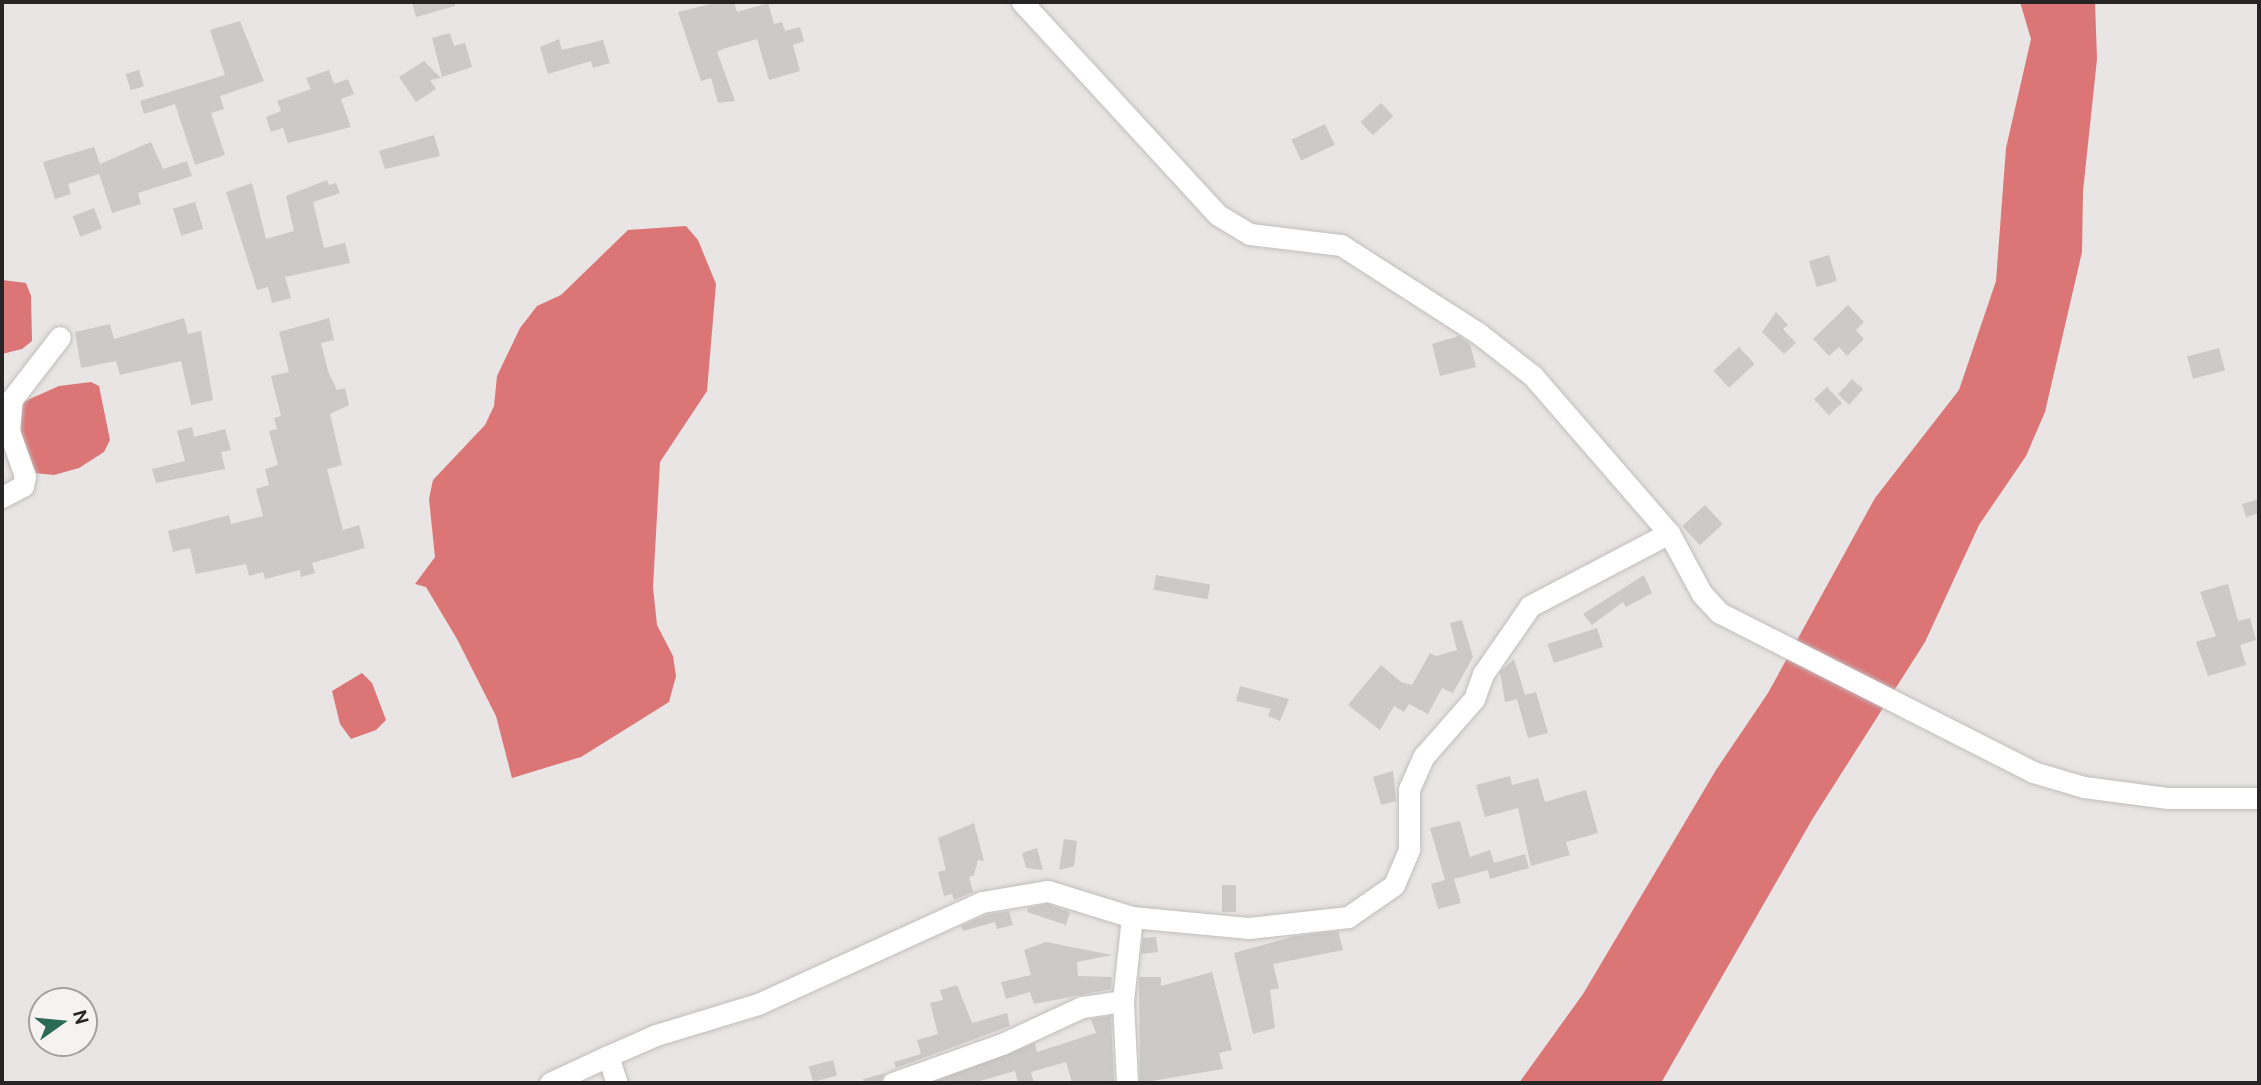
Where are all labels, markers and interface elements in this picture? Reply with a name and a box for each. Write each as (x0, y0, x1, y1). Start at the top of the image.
north arrow (28, 987, 98, 1057)
text: N (69, 1007, 94, 1027)

